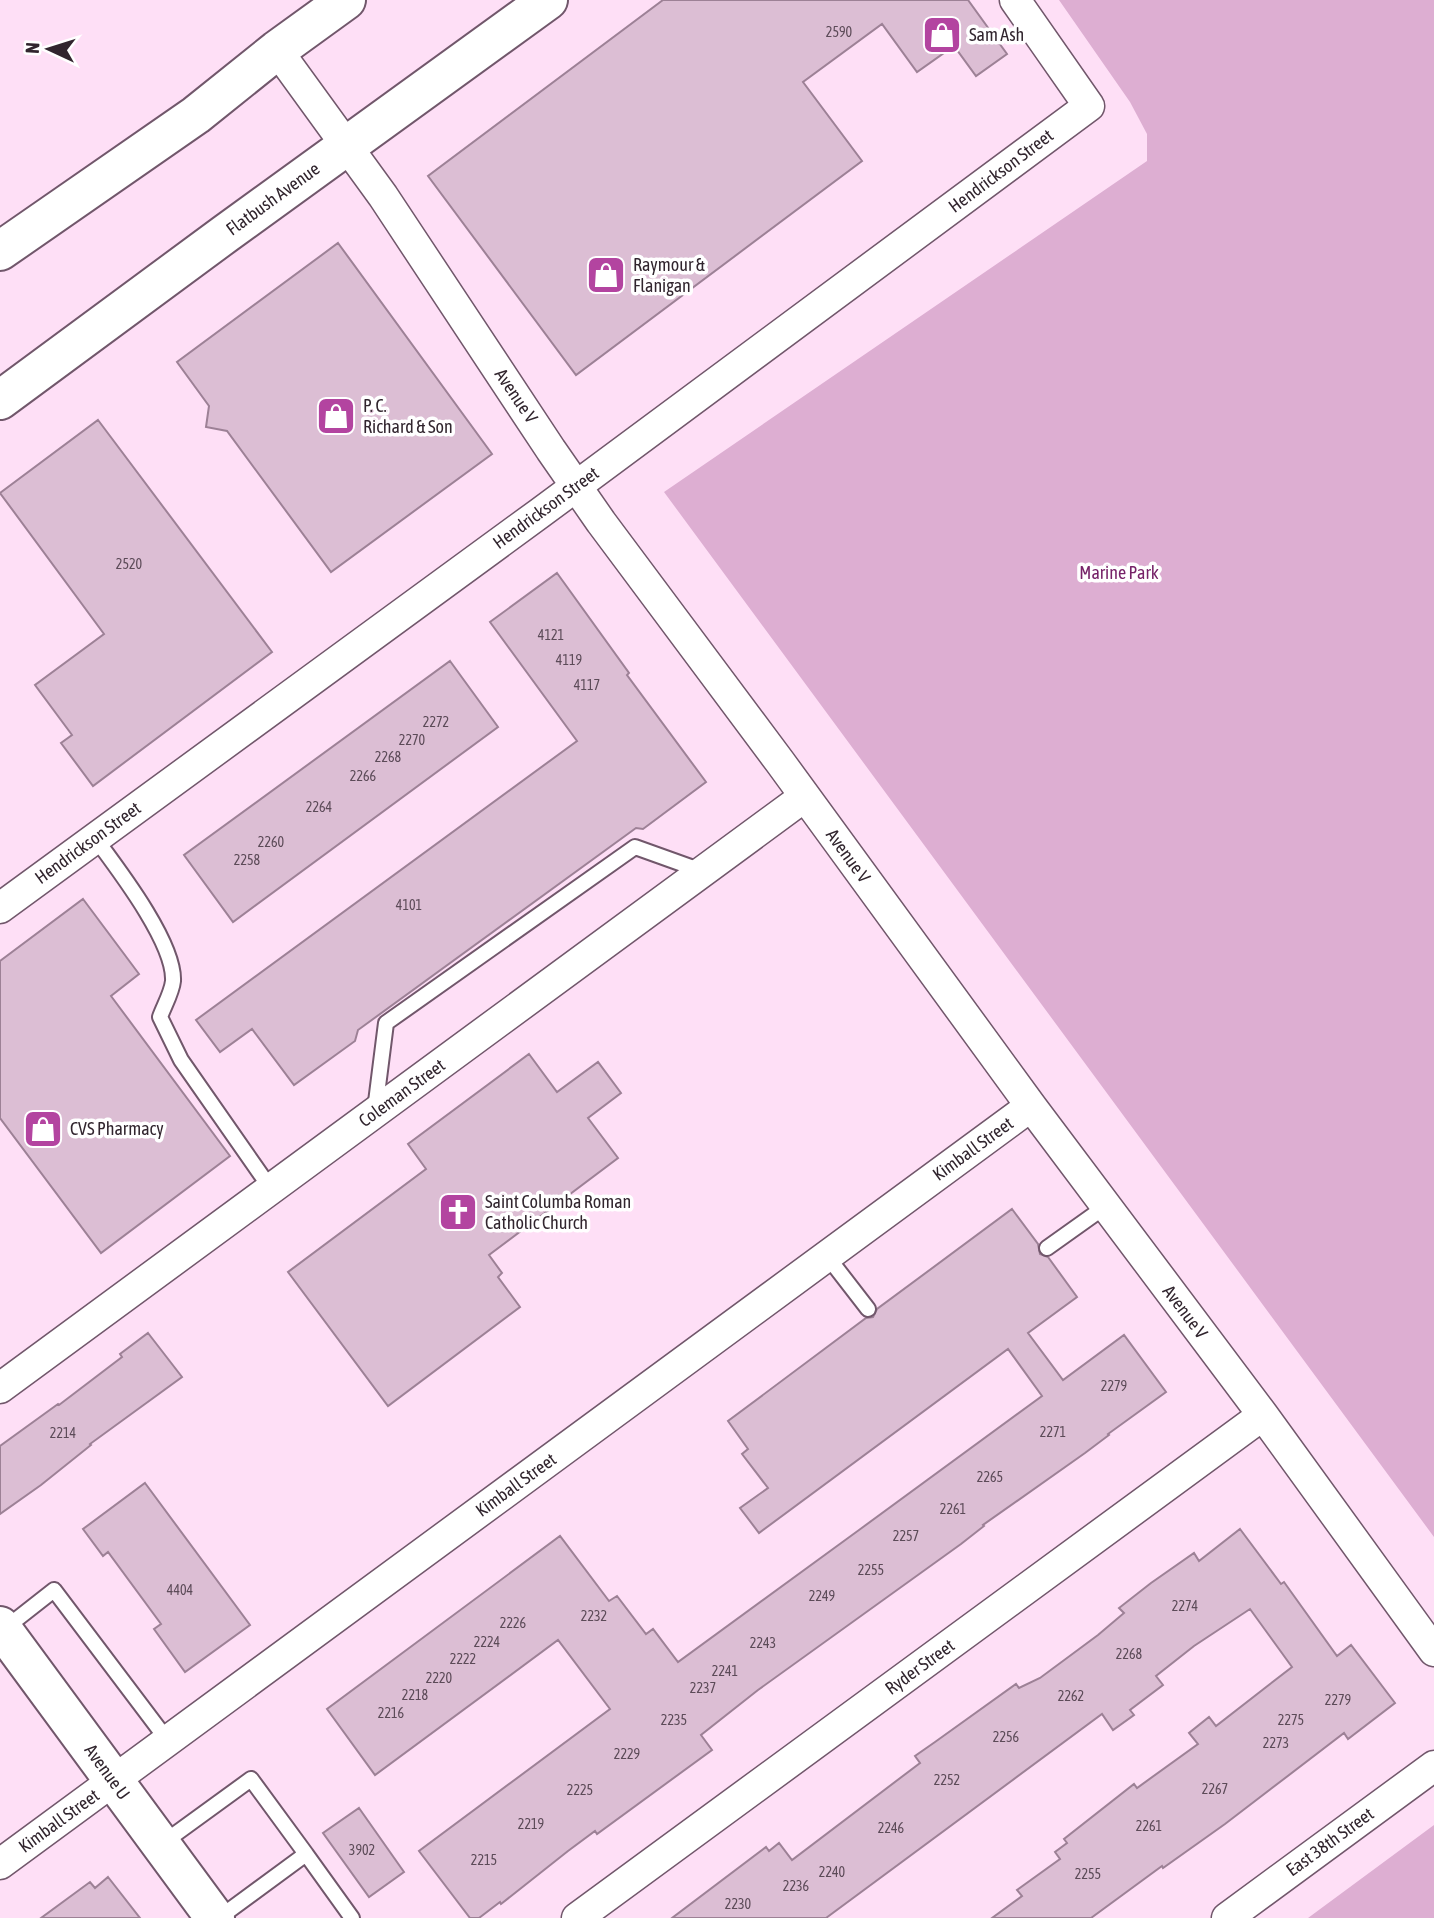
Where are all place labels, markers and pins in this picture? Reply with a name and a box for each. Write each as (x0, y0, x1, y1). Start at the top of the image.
shop icon: Sam Ash (921, 14, 963, 56)
place label: Sam Ash (969, 24, 1024, 45)
shop icon: Raymour & Flanigan (585, 254, 627, 296)
place label: Raymour & Flanigan (633, 254, 706, 296)
shop icon: P. C. Richard & Son (315, 395, 357, 437)
place label: P. C. Richard & Son (363, 395, 453, 437)
shop icon: CVS Pharmacy (22, 1108, 64, 1150)
place label: CVS Pharmacy (70, 1118, 164, 1139)
church icon: Saint Columba Roman Catholic Church (437, 1191, 479, 1233)
place label: Saint Columba Roman Catholic Church (485, 1191, 631, 1233)

